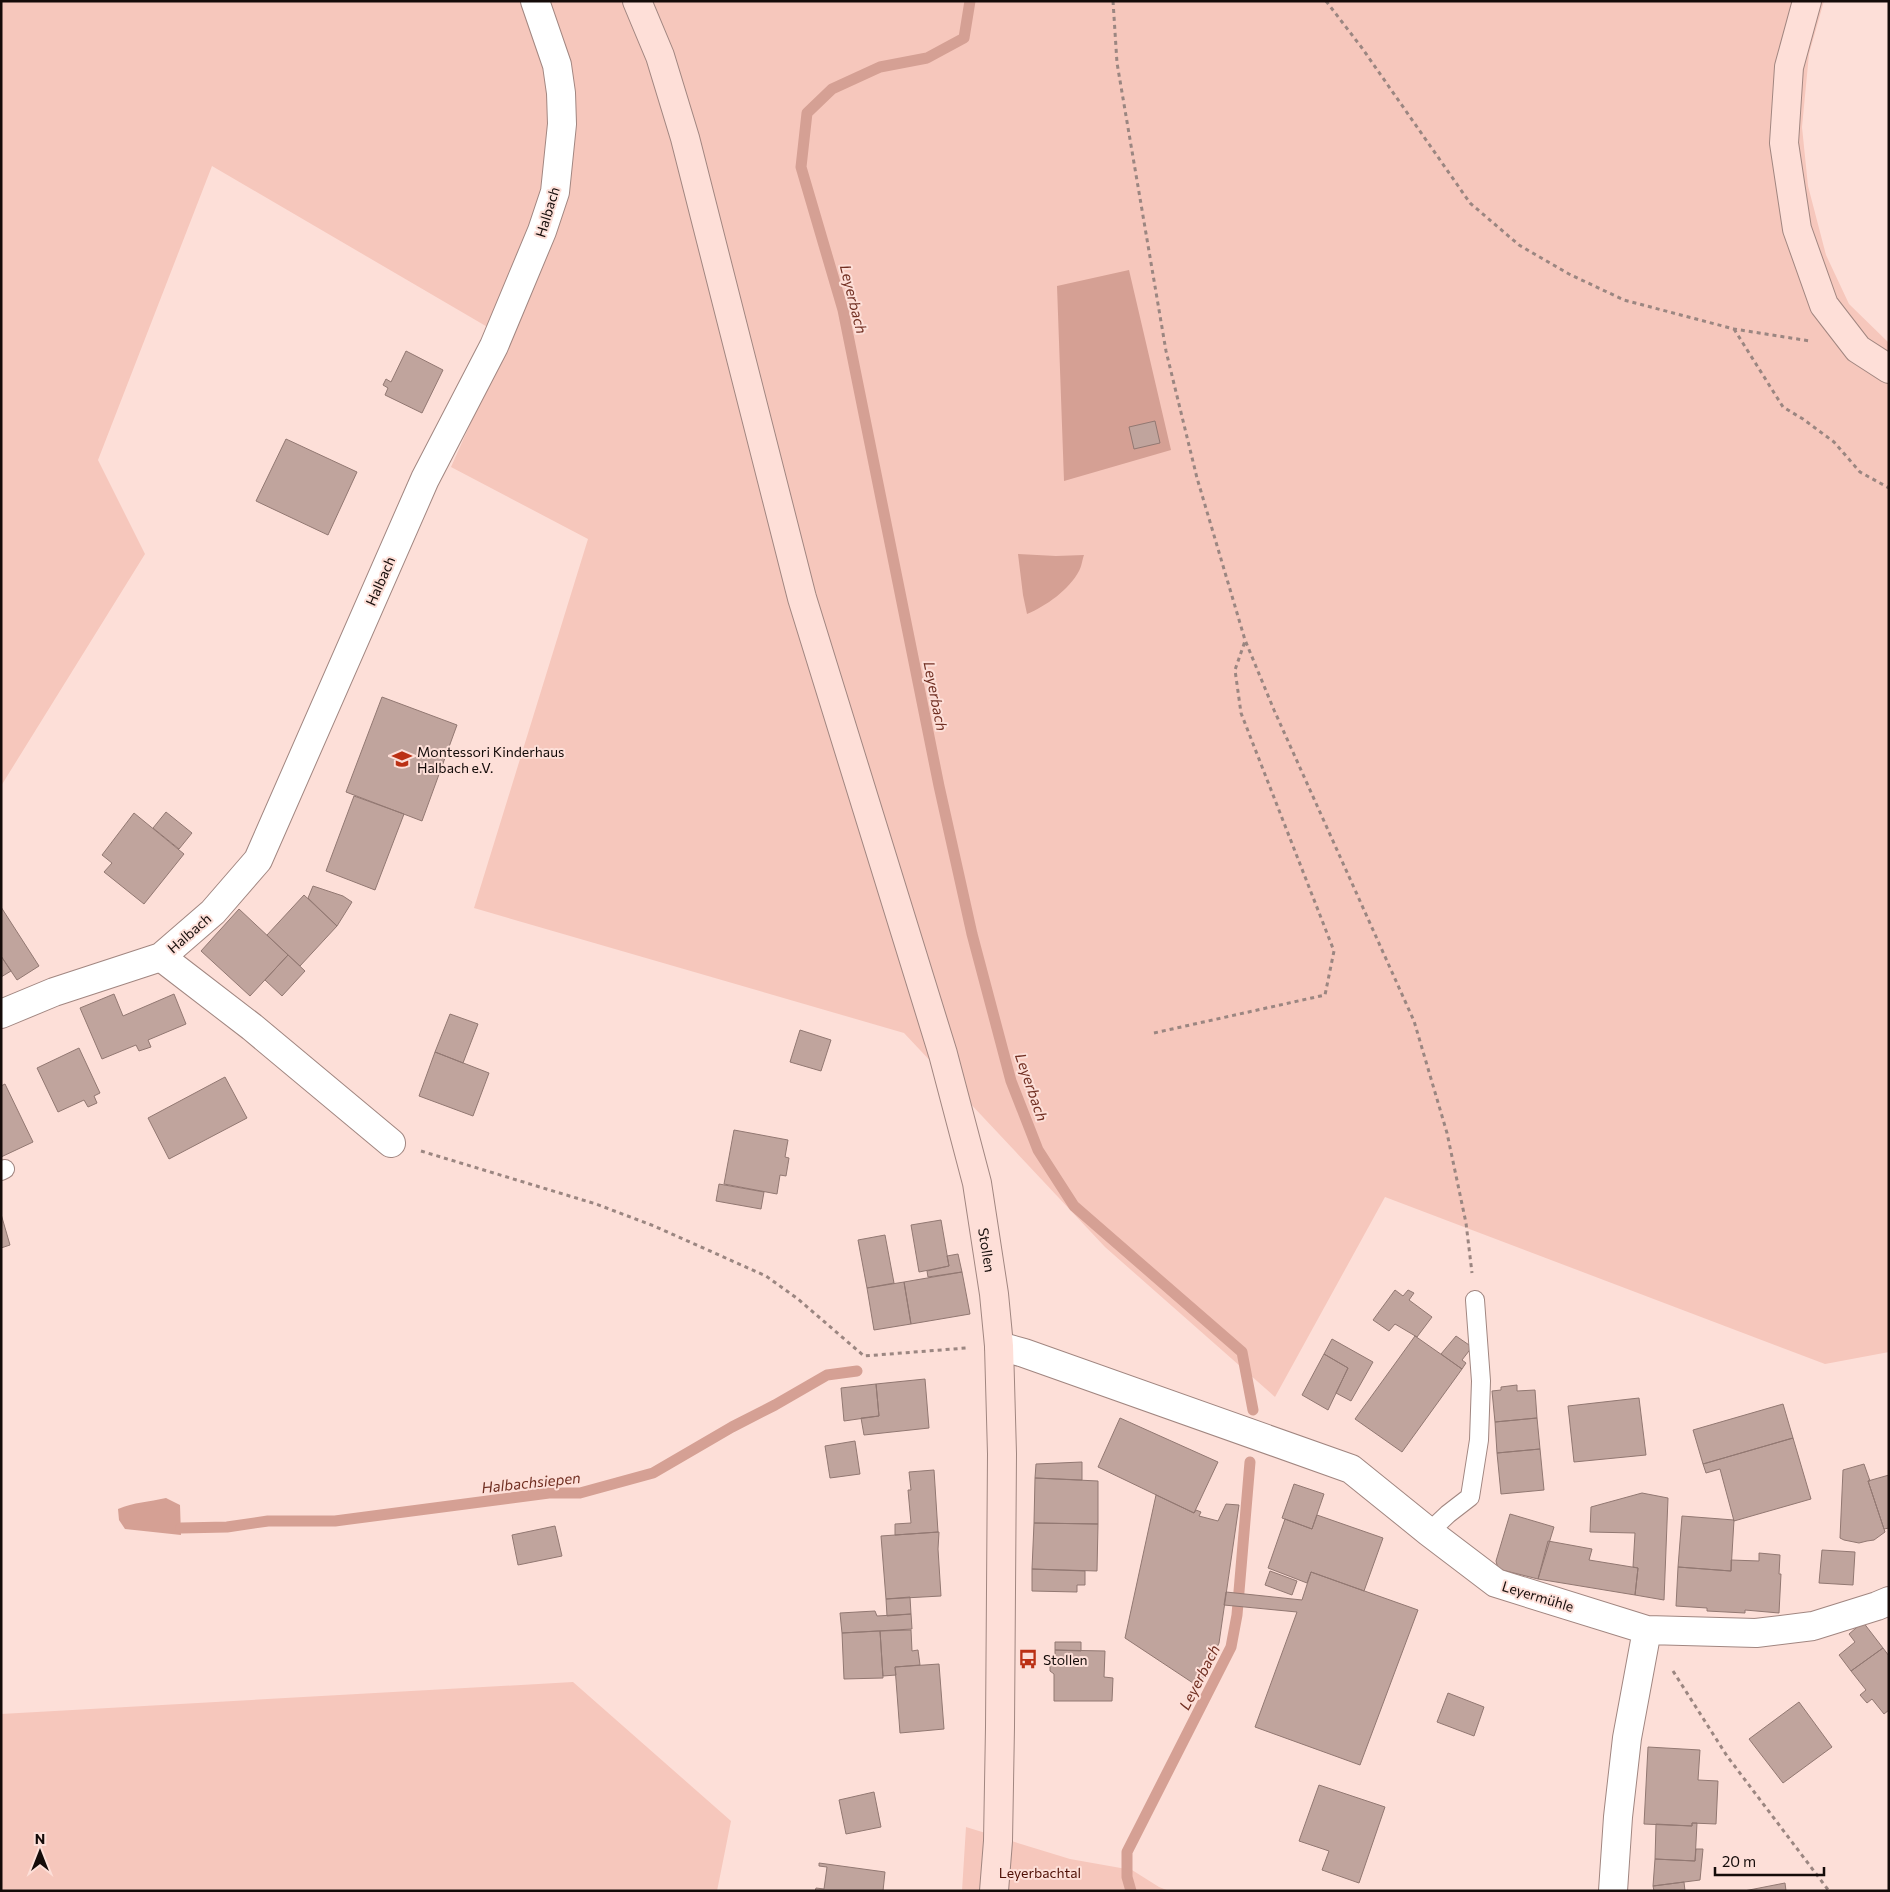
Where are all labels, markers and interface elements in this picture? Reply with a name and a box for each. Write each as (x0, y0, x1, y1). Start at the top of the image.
street label: Halbach (531, 185, 563, 239)
water label: Leyerbach (837, 263, 871, 335)
street label: Halbach (362, 554, 398, 608)
water label: Leyerbach (920, 660, 952, 732)
place label: Montessori Kinderhaus Halbach e.V. (417, 743, 564, 776)
school or university icon: Montessori Kinderhaus Halbach e.V. (391, 748, 413, 770)
street label: Halbach (164, 910, 214, 956)
water label: Leyerbach (1012, 1051, 1052, 1123)
street label: Stollen (975, 1227, 999, 1273)
water label: Halbachsiepen (481, 1468, 581, 1496)
street label: Leyermühle (1500, 1577, 1576, 1615)
water label: Leyerbach (1175, 1641, 1223, 1713)
bus stop icon: Stollen (1017, 1648, 1039, 1670)
place label: Stollen (1043, 1651, 1088, 1668)
north arrow (15, 1827, 65, 1877)
text: N (35, 1830, 45, 1847)
scale bar (1715, 1844, 1824, 1876)
text: 20 m (1722, 1852, 1756, 1870)
park label: Leyerbachtal (999, 1864, 1081, 1881)

